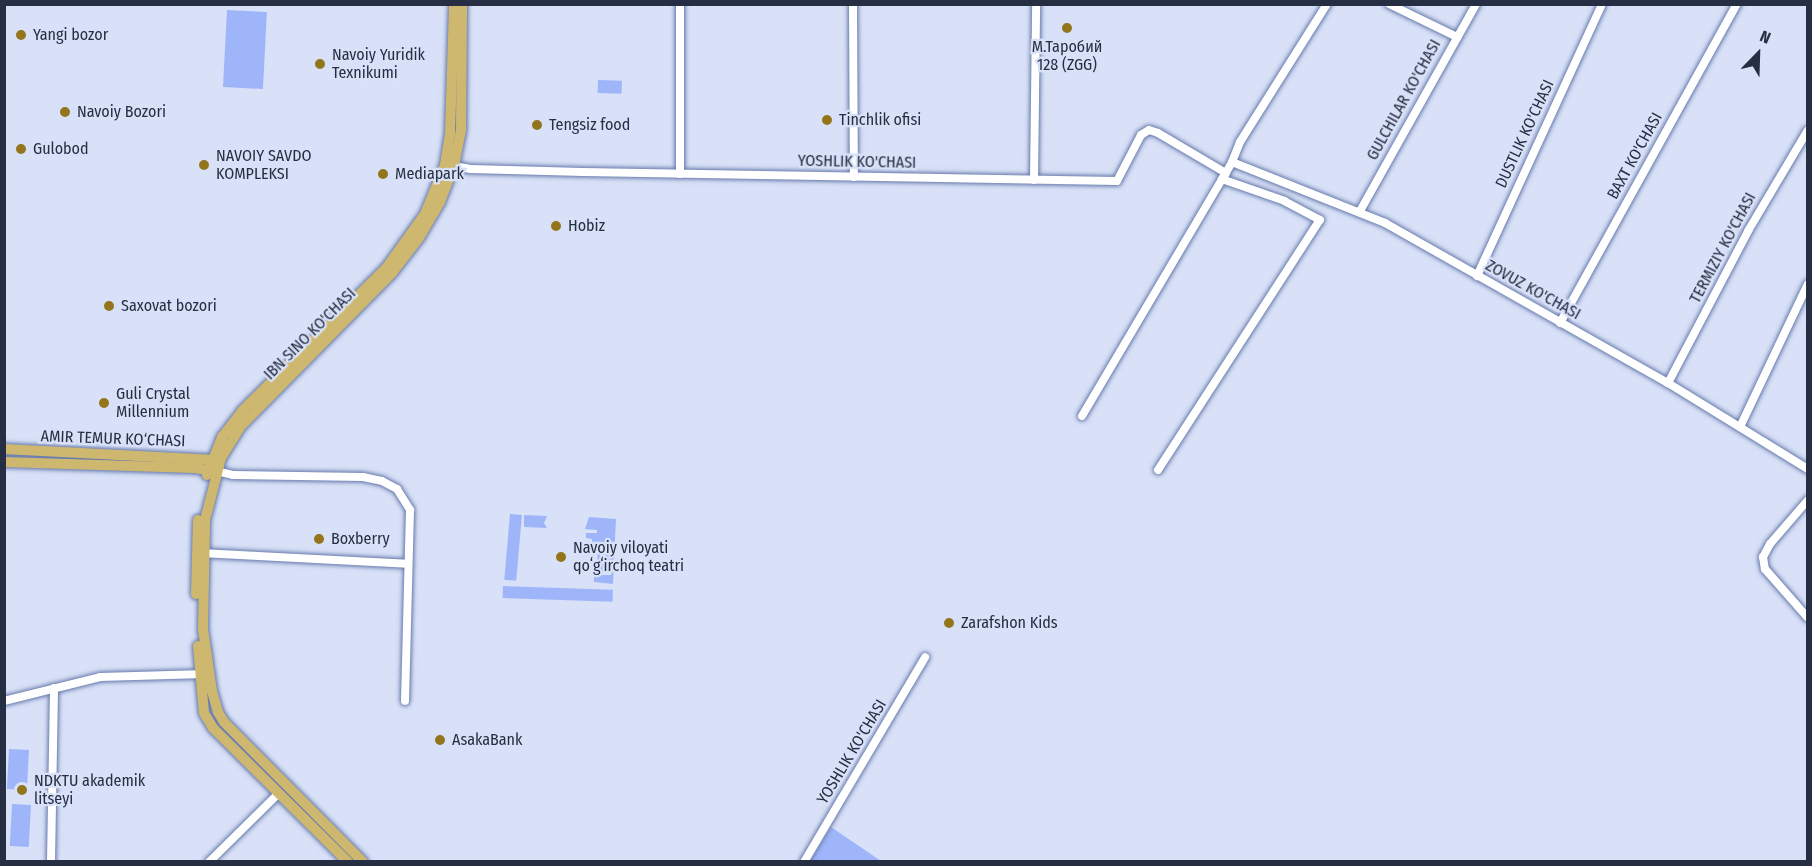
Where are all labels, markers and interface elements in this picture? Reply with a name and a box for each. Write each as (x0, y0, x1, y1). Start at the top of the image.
marker: М.Таробий 128 (ZGG) (1060, 21, 1074, 35)
north arrow (1728, 24, 1788, 84)
place label: Yangi bozor (33, 25, 108, 45)
text: N (1757, 26, 1773, 48)
marker: Yangi bozor (14, 28, 28, 42)
street label: GULCHILAR KO'CHASI (1363, 36, 1445, 164)
place label: М.Таробий 128 (ZGG) (1032, 37, 1102, 75)
place label: Navoiy Yuridik Texnikumi (332, 45, 425, 83)
marker: Navoiy Yuridik Texnikumi (313, 57, 327, 71)
street label: DUSTLIK KO'CHASI (1492, 77, 1558, 191)
place label: Navoiy Bozori (77, 102, 166, 122)
marker: Navoiy Bozori (58, 105, 72, 119)
street label: BAXT KO'CHASI (1603, 109, 1667, 203)
place label: Tinchlik ofisi (839, 110, 921, 130)
marker: Tinchlik ofisi (820, 113, 834, 127)
place label: Tengsiz food (549, 115, 630, 135)
marker: Tengsiz food (530, 118, 544, 132)
place label: Gulobod (33, 139, 89, 159)
marker: Gulobod (14, 142, 28, 156)
place label: NAVOIY SAVDO KOMPLEKSI (216, 146, 311, 184)
street label: YOSHLIK KO'CHASI (798, 151, 916, 173)
marker: NAVOIY SAVDO KOMPLEKSI (197, 158, 211, 172)
place label: Mediapark (395, 164, 464, 184)
marker: Mediapark (376, 167, 390, 181)
street label: TERMIZIY KO'CHASI (1686, 189, 1760, 307)
place label: Hobiz (568, 216, 605, 236)
marker: Hobiz (549, 219, 563, 233)
street label: ZOVUZ KO'CHASI (1482, 256, 1584, 324)
street label: IBN SINO KO'CHASI (260, 284, 360, 384)
place label: Saxovat bozori (121, 296, 217, 316)
marker: Saxovat bozori (102, 299, 116, 313)
place label: Guli Crystal Millennium (116, 384, 190, 422)
marker: Guli Crystal Millennium (97, 396, 111, 410)
street label: AMIR TEMUR KO‘CHASI (40, 427, 186, 451)
place label: Boxberry (331, 529, 390, 549)
marker: Boxberry (312, 532, 326, 546)
place label: Navoiy viloyati qoʻgʻirchoq teatri (573, 538, 684, 576)
marker: Navoiy viloyati qoʻgʻirchoq teatri (554, 550, 568, 564)
place label: Zarafshon Kids (961, 613, 1058, 633)
marker: Zarafshon Kids (942, 616, 956, 630)
street label: YOSHLIK KO'CHASI (813, 696, 891, 808)
place label: AsakaBank (452, 730, 523, 750)
marker: AsakaBank (433, 733, 447, 747)
place label: NDKTU akademik litseyi (34, 771, 145, 809)
marker: NDKTU akademik litseyi (15, 783, 29, 797)

